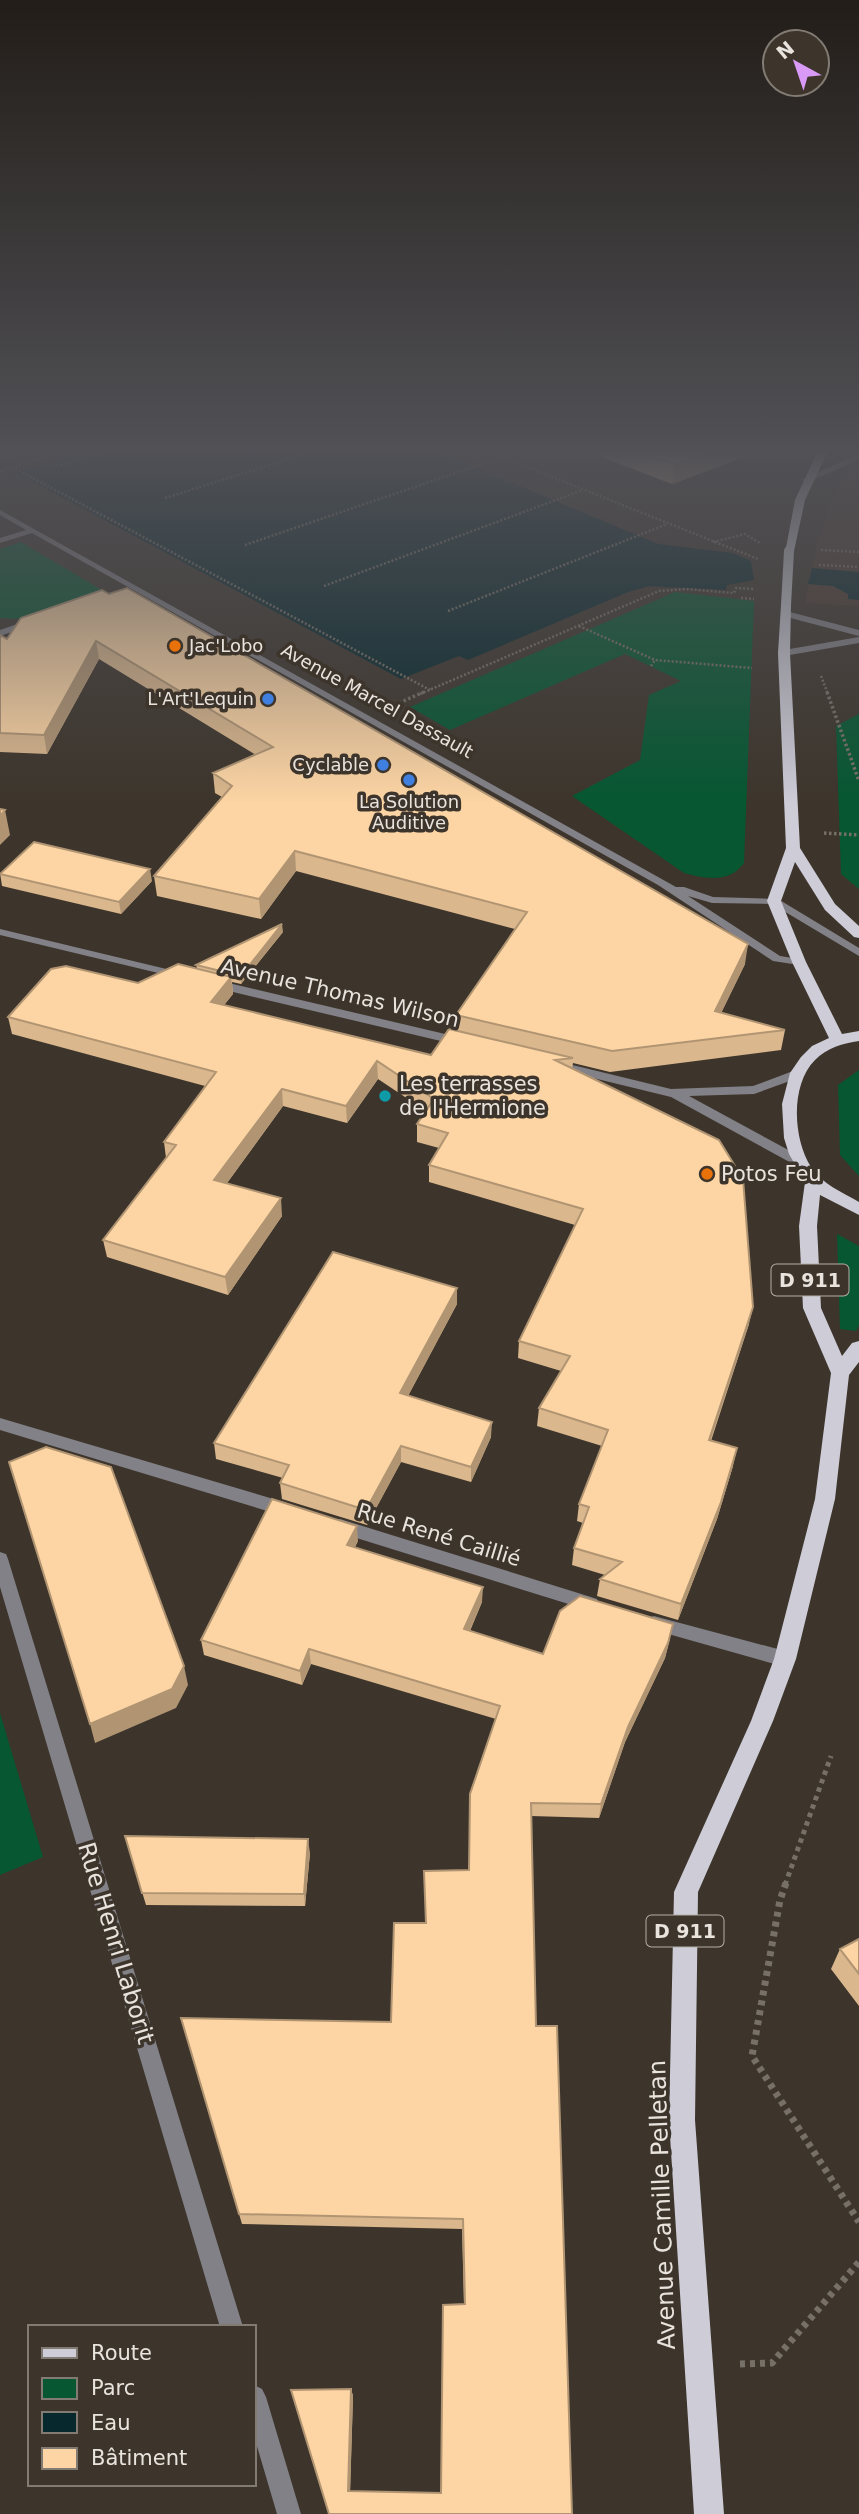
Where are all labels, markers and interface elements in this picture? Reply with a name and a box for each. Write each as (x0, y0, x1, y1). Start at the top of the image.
north arrow (761, 28, 831, 98)
text: N (772, 36, 798, 64)
place label: Jac'Lobo (188, 635, 263, 656)
marker: Jac'Lobo (167, 638, 183, 654)
street label: Avenue Marcel Dassault (278, 639, 477, 762)
place label: L'Art'Lequin (147, 688, 254, 709)
marker: L'Art'Lequin (260, 691, 276, 707)
place label: Cyclable (292, 754, 369, 775)
marker: Cyclable (375, 757, 391, 773)
marker: La Solution Auditive (401, 772, 417, 788)
place label: La Solution Auditive (359, 791, 459, 833)
street label: Avenue Thomas Wilson (219, 954, 461, 1032)
place label: Les terrasses de l'Hermione (399, 1072, 546, 1120)
marker: Les terrasses de l'Hermione (377, 1088, 393, 1104)
place label: Potos Feu (721, 1162, 822, 1186)
marker: Potos Feu (699, 1166, 715, 1182)
road number: D 911 (772, 1264, 848, 1296)
street label: Rue René Caillié (354, 1499, 524, 1571)
street label: Rue Henri Laborit (72, 1839, 160, 2047)
road number: D 911 (646, 1915, 724, 1946)
street label: Avenue Camille Pelletan (643, 2060, 681, 2350)
legend (28, 2325, 256, 2486)
text: Route (91, 2341, 152, 2365)
text: Parc (91, 2376, 135, 2400)
text: Eau (91, 2411, 130, 2435)
text: Bâtiment (91, 2446, 187, 2470)

